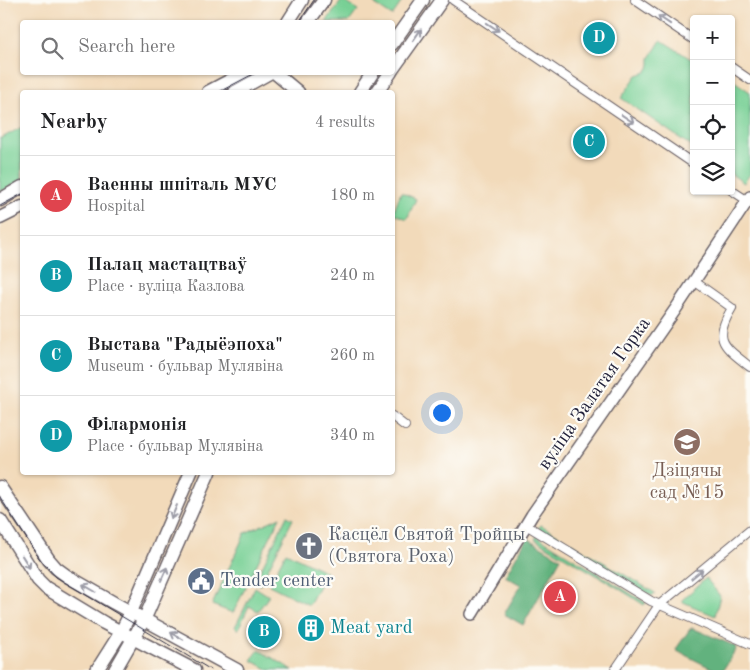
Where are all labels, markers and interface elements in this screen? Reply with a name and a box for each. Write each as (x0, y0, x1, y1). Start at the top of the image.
one-way arrow (658, 15, 672, 25)
map controls (690, 15, 735, 195)
button: + (690, 15, 735, 60)
pin: D (583, 19, 615, 57)
search box (20, 20, 395, 75)
one-way arrow (486, 22, 500, 32)
one-way arrow (412, 28, 422, 42)
icon: search (38, 34, 66, 62)
text: Search here (78, 38, 175, 57)
button: − (690, 60, 735, 105)
button: locate (690, 105, 735, 150)
text: Nearby (40, 112, 108, 133)
one-way arrow (621, 114, 635, 124)
text: 4 results (315, 115, 375, 131)
pin: C (573, 123, 605, 161)
button: layers (690, 150, 735, 195)
text: Ваенны шпіталь МУС (87, 176, 276, 195)
text: A (50, 188, 62, 204)
text: 180 m (330, 188, 375, 204)
text: Hospital (87, 199, 145, 215)
text: Палац мастацтваў (87, 256, 247, 275)
text: B (50, 268, 62, 284)
text: 240 m (330, 268, 375, 284)
text: Place · вуліца Казлова (87, 279, 245, 295)
street label: вуліца Залатая Горка (535, 314, 655, 474)
text: Выстава "Радыёэпоха" (87, 336, 283, 355)
text: C (51, 348, 61, 364)
text: 260 m (330, 348, 375, 364)
text: Museum · бульвар Мулявіна (87, 359, 283, 375)
your location (429, 400, 455, 426)
text: Філармонія (87, 416, 187, 435)
school or university icon: Дзіцячы сад №15 (672, 427, 702, 457)
text: D (50, 428, 62, 444)
text: 340 m (330, 428, 375, 444)
text: Place · бульвар Мулявіна (87, 439, 263, 455)
place label: Дзіцячы сад №15 (650, 462, 724, 503)
one-way arrow (169, 504, 178, 519)
place label: Касцёл Святой Тройцы (Святога Роха) (328, 526, 525, 567)
church icon: Касцёл Святой Тройцы (Святога Роха) (294, 531, 324, 561)
one-way arrow (21, 554, 31, 568)
public building icon: Tender center (186, 566, 216, 596)
one-way arrow (160, 567, 170, 582)
one-way arrow (690, 569, 703, 580)
place label: Tender center (220, 572, 334, 591)
pin: A (544, 578, 576, 616)
one-way arrow (82, 583, 96, 593)
pin: B (248, 613, 280, 651)
building icon: Meat yard (296, 613, 326, 643)
place label: Meat yard (330, 619, 413, 638)
one-way arrow (170, 631, 185, 640)

